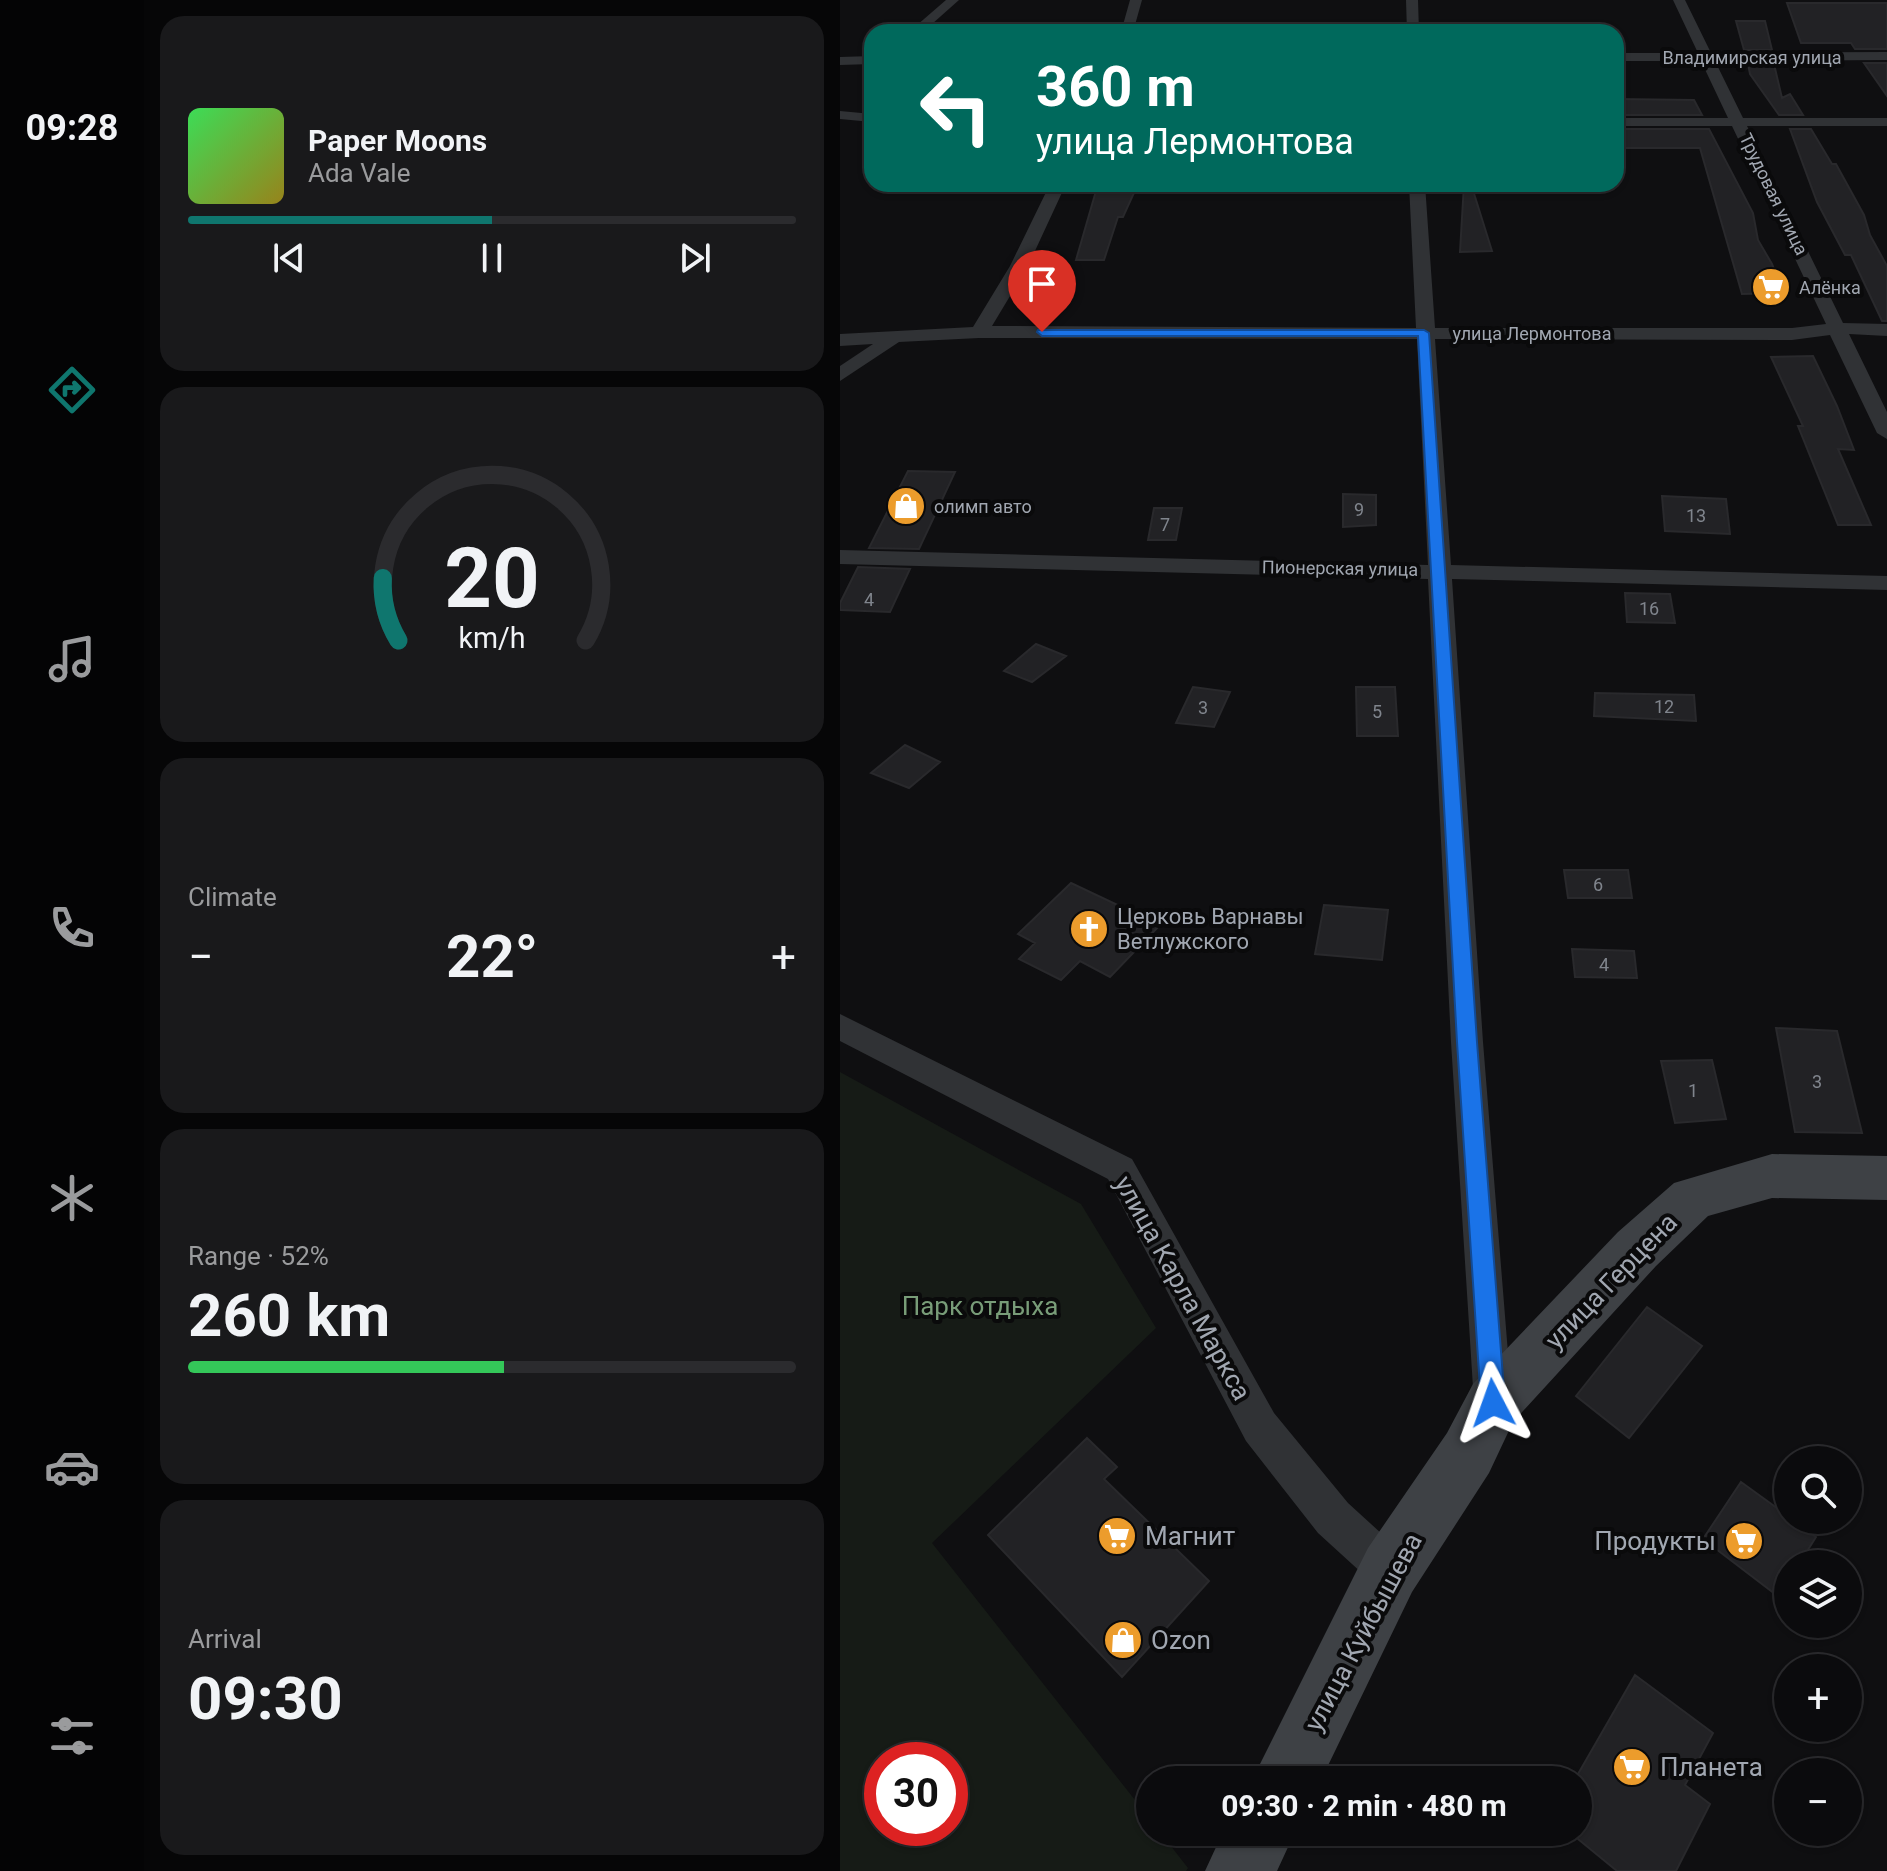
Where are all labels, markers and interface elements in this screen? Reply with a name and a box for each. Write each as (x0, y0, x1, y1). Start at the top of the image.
street label: Владимирская улица (1662, 47, 1842, 68)
text: 360 m (1036, 54, 1195, 120)
icon: left (904, 56, 1008, 160)
text: 09:28 (26, 107, 118, 149)
text: улица Лермонтова (1036, 121, 1354, 163)
text: Paper Moons (308, 123, 487, 158)
street label: Трудовая улица (1735, 130, 1813, 258)
text: Ada Vale (308, 158, 410, 188)
icon: previous (267, 236, 311, 280)
icon: pause (470, 236, 514, 280)
icon: next (673, 236, 717, 280)
pin (1008, 250, 1076, 332)
icon: arrive (1020, 262, 1064, 306)
supermarket icon: Алёнка (1750, 266, 1792, 308)
place label: Алёнка (1799, 277, 1861, 298)
street label: улица Лермонтова (1453, 323, 1611, 344)
icon: directions (44, 362, 100, 418)
shop icon: олимп авто (885, 485, 927, 527)
place label: олимп авто (934, 496, 1032, 517)
house number: 9 (1354, 499, 1364, 520)
house number: 13 (1686, 505, 1706, 526)
house number: 7 (1160, 514, 1170, 535)
text: 20 (444, 529, 540, 626)
street label: Пионерская улица (1262, 556, 1418, 580)
house number: 4 (864, 589, 874, 610)
house number: 16 (1639, 598, 1659, 619)
text: km/h (458, 621, 526, 655)
icon: music (44, 631, 100, 687)
house number: 12 (1654, 696, 1674, 717)
house number: 3 (1198, 697, 1208, 718)
house number: 5 (1372, 701, 1382, 722)
house number: 6 (1593, 874, 1603, 895)
text: Climate (188, 882, 277, 912)
icon: phone (44, 900, 100, 956)
place label: Церковь Варнавы Ветлужского (1117, 904, 1304, 954)
church icon: Церковь Варнавы Ветлужского (1068, 908, 1110, 950)
text: 22° (446, 921, 538, 992)
text: − (188, 931, 213, 983)
text: + (771, 931, 796, 983)
house number: 4 (1599, 954, 1609, 975)
house number: 3 (1812, 1071, 1822, 1092)
house number: 1 (1688, 1080, 1698, 1101)
icon: climate (44, 1170, 100, 1226)
street label: улица Карла Маркса (1109, 1171, 1257, 1405)
street label: улица Герцена (1539, 1207, 1683, 1355)
text: Range · 52% (188, 1241, 329, 1271)
text: 260 km (188, 1280, 390, 1351)
park label: Парк отдыха (902, 1291, 1058, 1321)
position arrow (1451, 1361, 1535, 1445)
icon: car (44, 1439, 100, 1495)
map controls (1774, 1446, 1862, 1846)
button: search (1774, 1446, 1862, 1534)
supermarket icon: Магнит (1096, 1515, 1138, 1557)
supermarket icon: Продукты (1723, 1520, 1765, 1562)
place label: Магнит (1145, 1521, 1235, 1551)
place label: Продукты (1594, 1526, 1716, 1556)
street label: улица Куйбышева (1298, 1528, 1428, 1736)
button: layers (1774, 1550, 1862, 1638)
shop icon: Ozon (1102, 1619, 1144, 1661)
text: Arrival (188, 1624, 262, 1654)
place label: Ozon (1151, 1625, 1211, 1655)
button: + (1774, 1654, 1862, 1742)
text: 09:30 (188, 1663, 343, 1734)
icon: filters (44, 1708, 100, 1764)
speed limit sign: 30 (864, 1742, 968, 1846)
supermarket icon: Планета (1611, 1746, 1653, 1788)
place label: Планета (1660, 1752, 1763, 1782)
button: − (1774, 1758, 1862, 1846)
text: 09:30 · 2 min · 480 m (1221, 1788, 1507, 1823)

